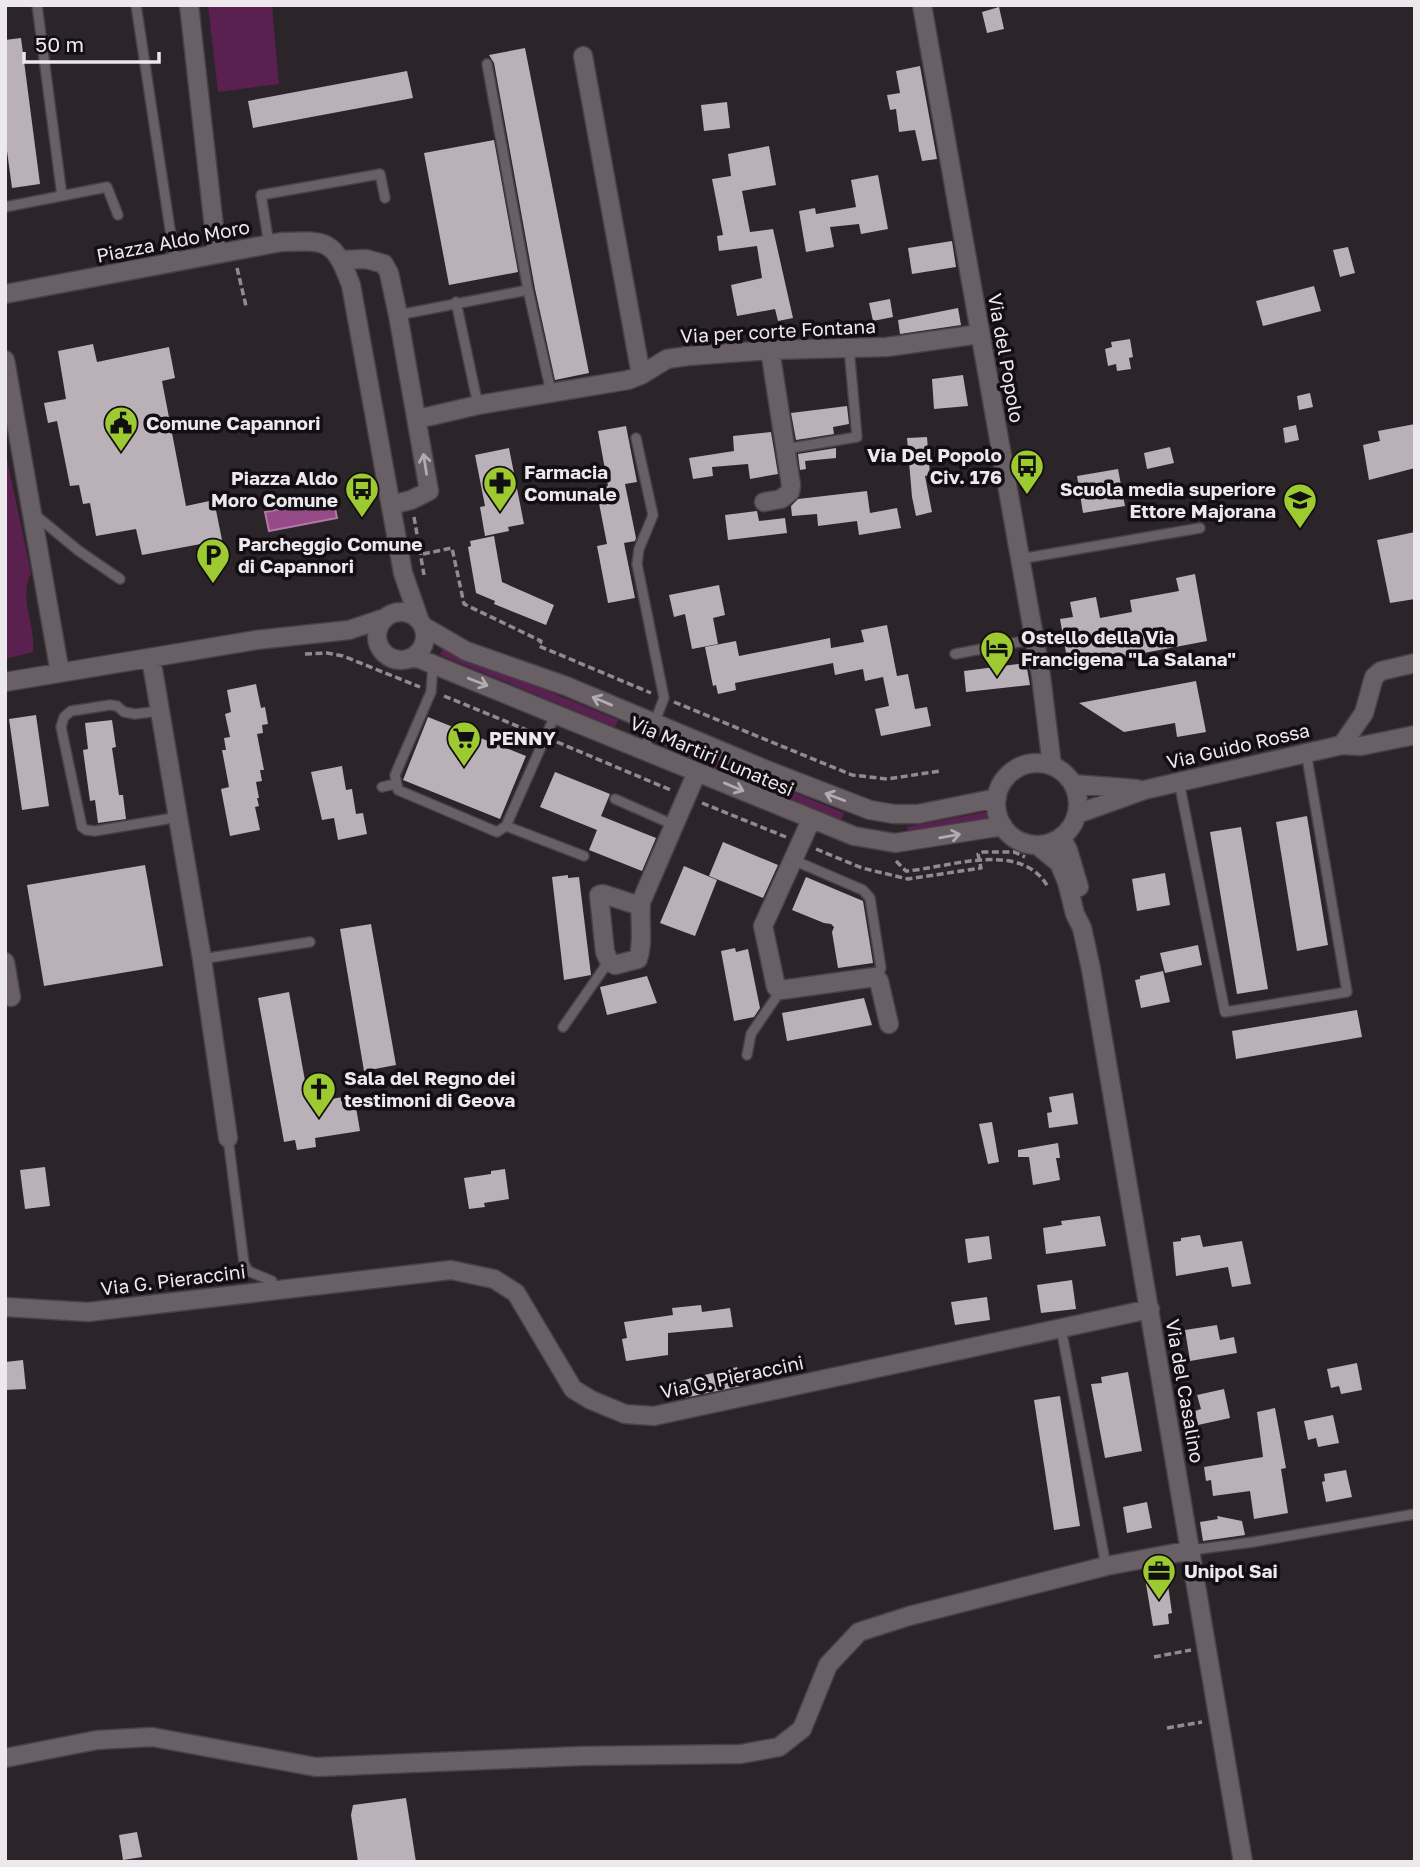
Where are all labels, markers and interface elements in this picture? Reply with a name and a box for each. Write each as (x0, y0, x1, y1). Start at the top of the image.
scale bar (24, 21, 159, 65)
text: 50 m (35, 31, 84, 57)
street label: Piazza Aldo Moro (94, 214, 252, 267)
street label: Via del Popolo (984, 291, 1029, 424)
street label: Via per corte Fontana (680, 314, 876, 347)
public building icon: Comune Capannori (102, 404, 140, 453)
place label: Comune Capannori (146, 411, 321, 434)
place label: Via Del Popolo Civ. 176 (867, 443, 1002, 488)
bus stop icon: Via Del Popolo Civ. 176 (1008, 447, 1046, 496)
one-way arrow (418, 453, 431, 476)
place label: Farmacia Comunale (524, 460, 617, 505)
pharmacy icon: Farmacia Comunale (481, 464, 519, 513)
place label: Piazza Aldo Moro Comune (211, 466, 338, 511)
bus stop icon: Piazza Aldo Moro Comune (343, 470, 381, 519)
place label: Scuola media superiore Ettore Majorana (1060, 477, 1276, 522)
school or university icon: Scuola media superiore Ettore Majorana (1281, 481, 1319, 530)
place label: Parcheggio Comune di Capannori (238, 532, 422, 577)
parking icon: Parcheggio Comune di Capannori (194, 536, 232, 585)
place label: Ostello della Via Francigena "La Salana" (1021, 625, 1236, 670)
hotel icon: Ostello della Via Francigena "La Salana" (978, 629, 1016, 678)
one-way arrow (467, 676, 489, 689)
one-way arrow (591, 694, 613, 707)
street label: Via Martiri Lunatesi (627, 711, 798, 801)
street label: Via Guido Rossa (1164, 718, 1312, 773)
supermarket icon: PENNY (445, 719, 483, 768)
place label: PENNY (489, 726, 556, 749)
one-way arrow (722, 782, 744, 795)
one-way arrow (824, 790, 846, 803)
one-way arrow (938, 829, 961, 842)
place label: Sala del Regno dei testimoni di Geova (344, 1066, 515, 1111)
church icon: Sala del Regno dei testimoni di Geova (300, 1070, 338, 1119)
street label: Via G. Pieraccini (99, 1259, 247, 1300)
street label: Via del Casalino (1162, 1317, 1209, 1465)
street label: Via G. Pieraccini (658, 1350, 806, 1403)
office icon: Unipol Sai (1140, 1552, 1178, 1601)
place label: Unipol Sai (1184, 1559, 1278, 1582)

